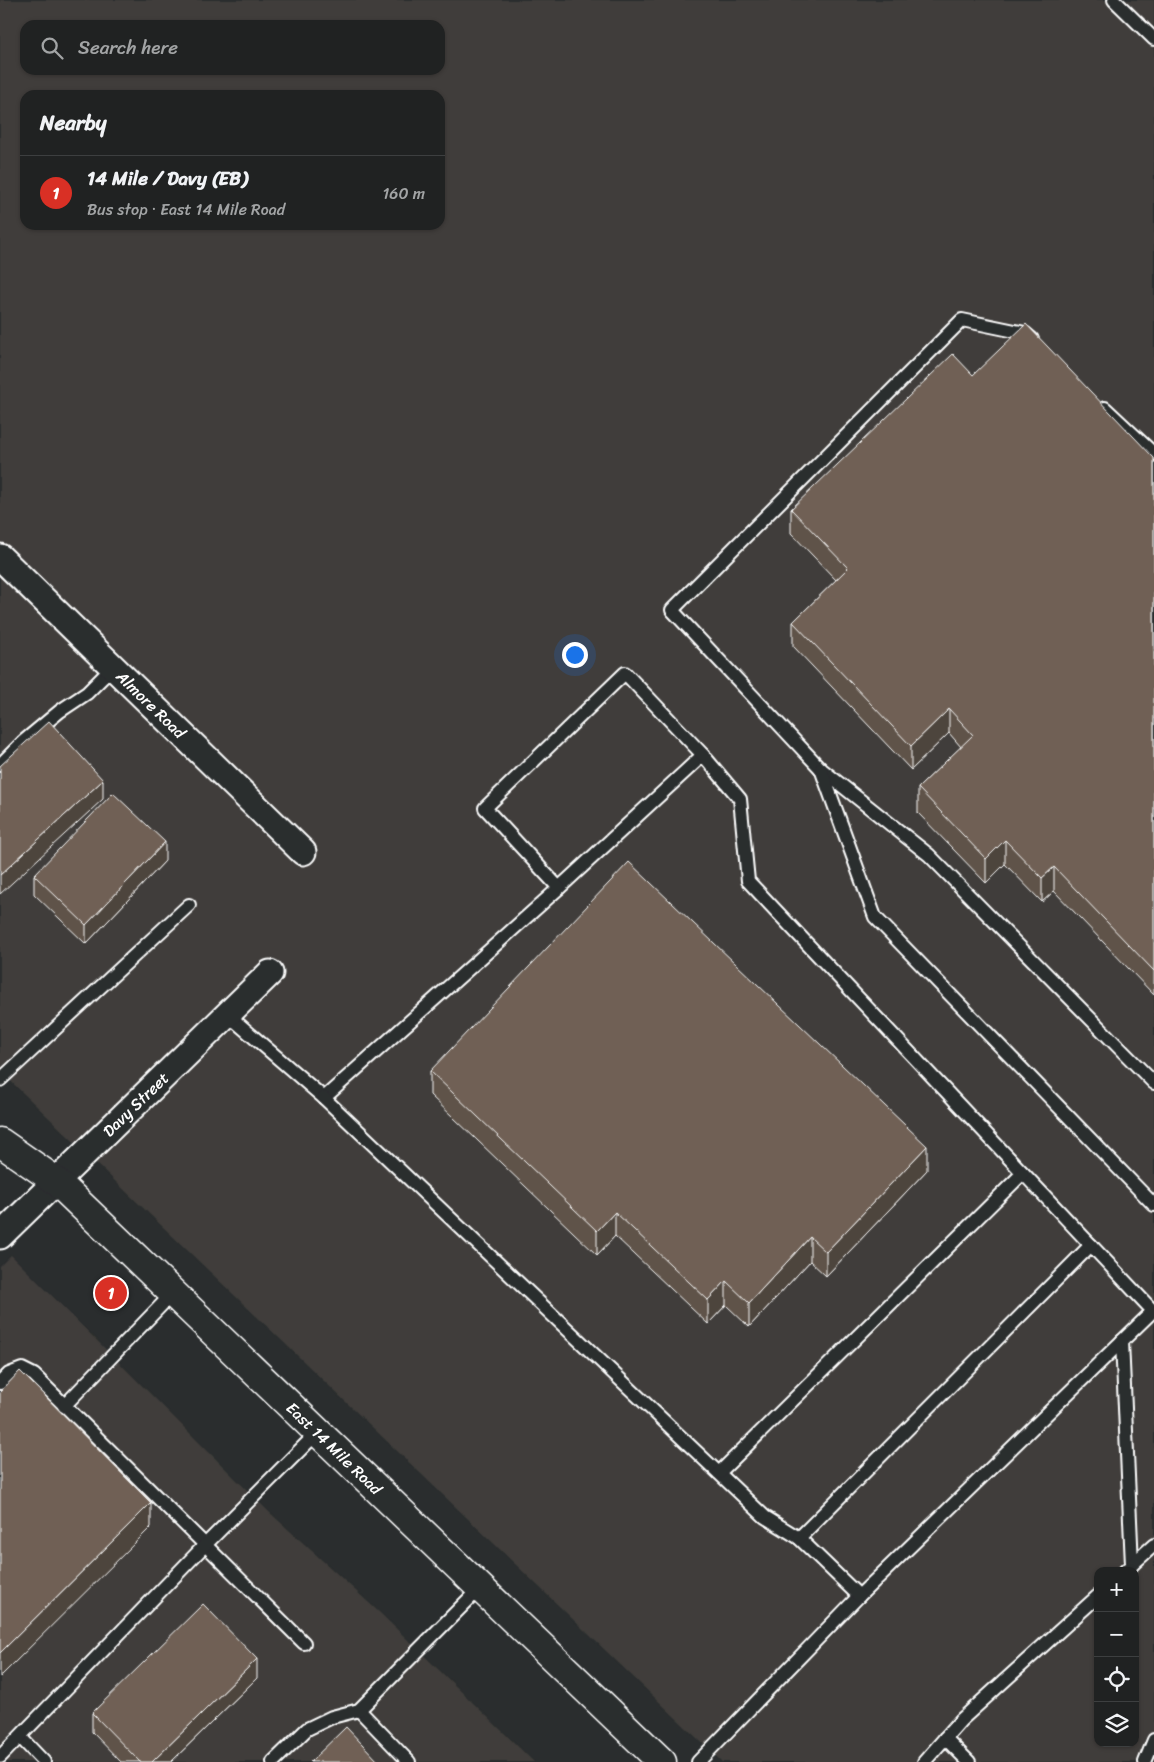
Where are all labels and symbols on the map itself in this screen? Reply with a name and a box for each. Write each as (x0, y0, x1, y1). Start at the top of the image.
your location (562, 642, 588, 668)
street label: Almore Road (109, 662, 194, 747)
street label: Davy Street (95, 1064, 176, 1144)
pin: 1 (95, 1274, 127, 1312)
street label: East 14 Mile Road (279, 1394, 391, 1503)

